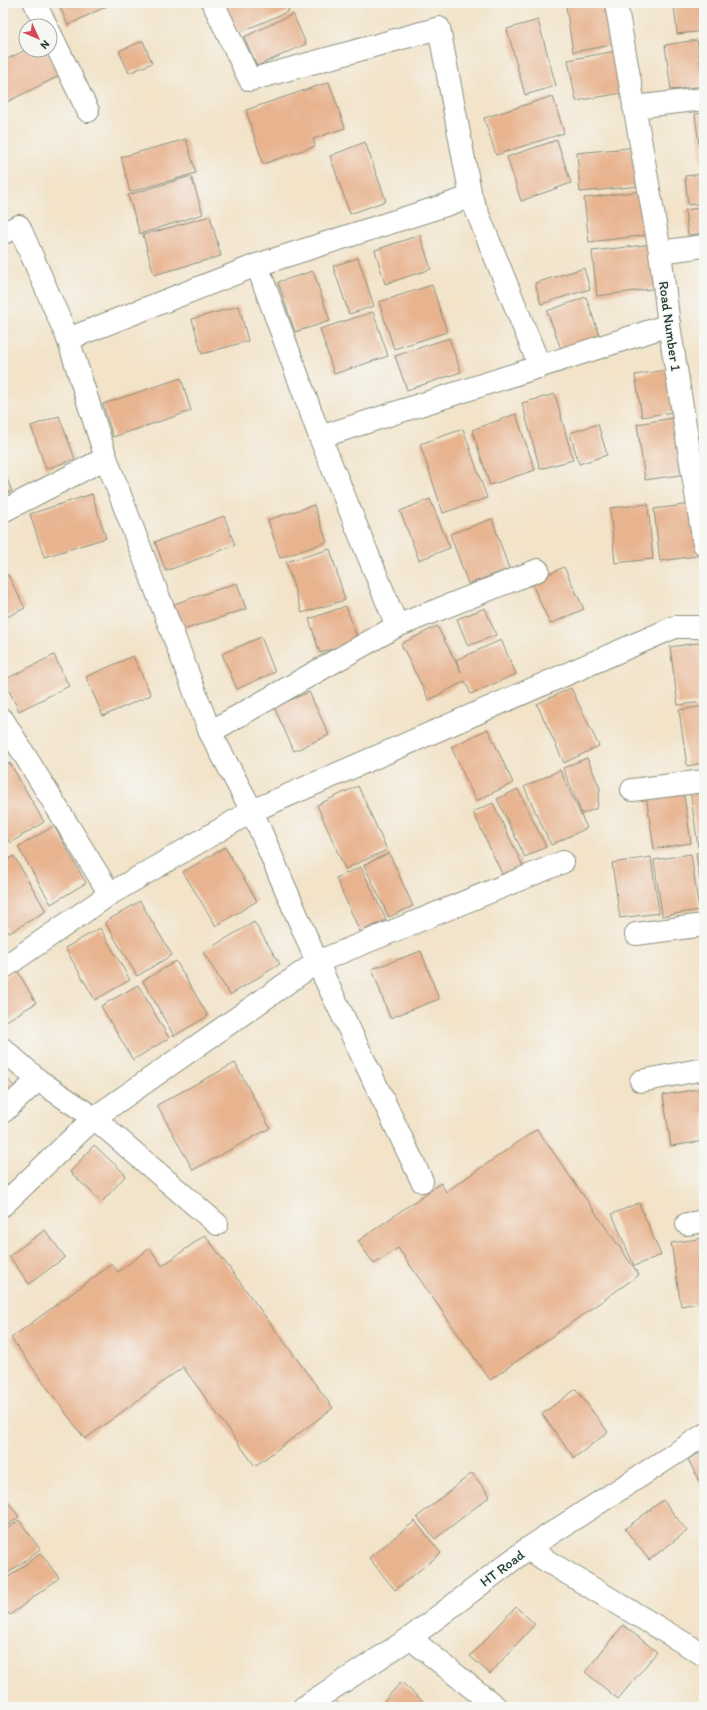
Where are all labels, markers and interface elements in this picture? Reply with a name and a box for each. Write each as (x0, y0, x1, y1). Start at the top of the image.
north arrow (18, 18, 58, 58)
text: N (38, 37, 52, 52)
street label: Road Number 1 (655, 280, 684, 373)
street label: HT Road (477, 1546, 528, 1591)

